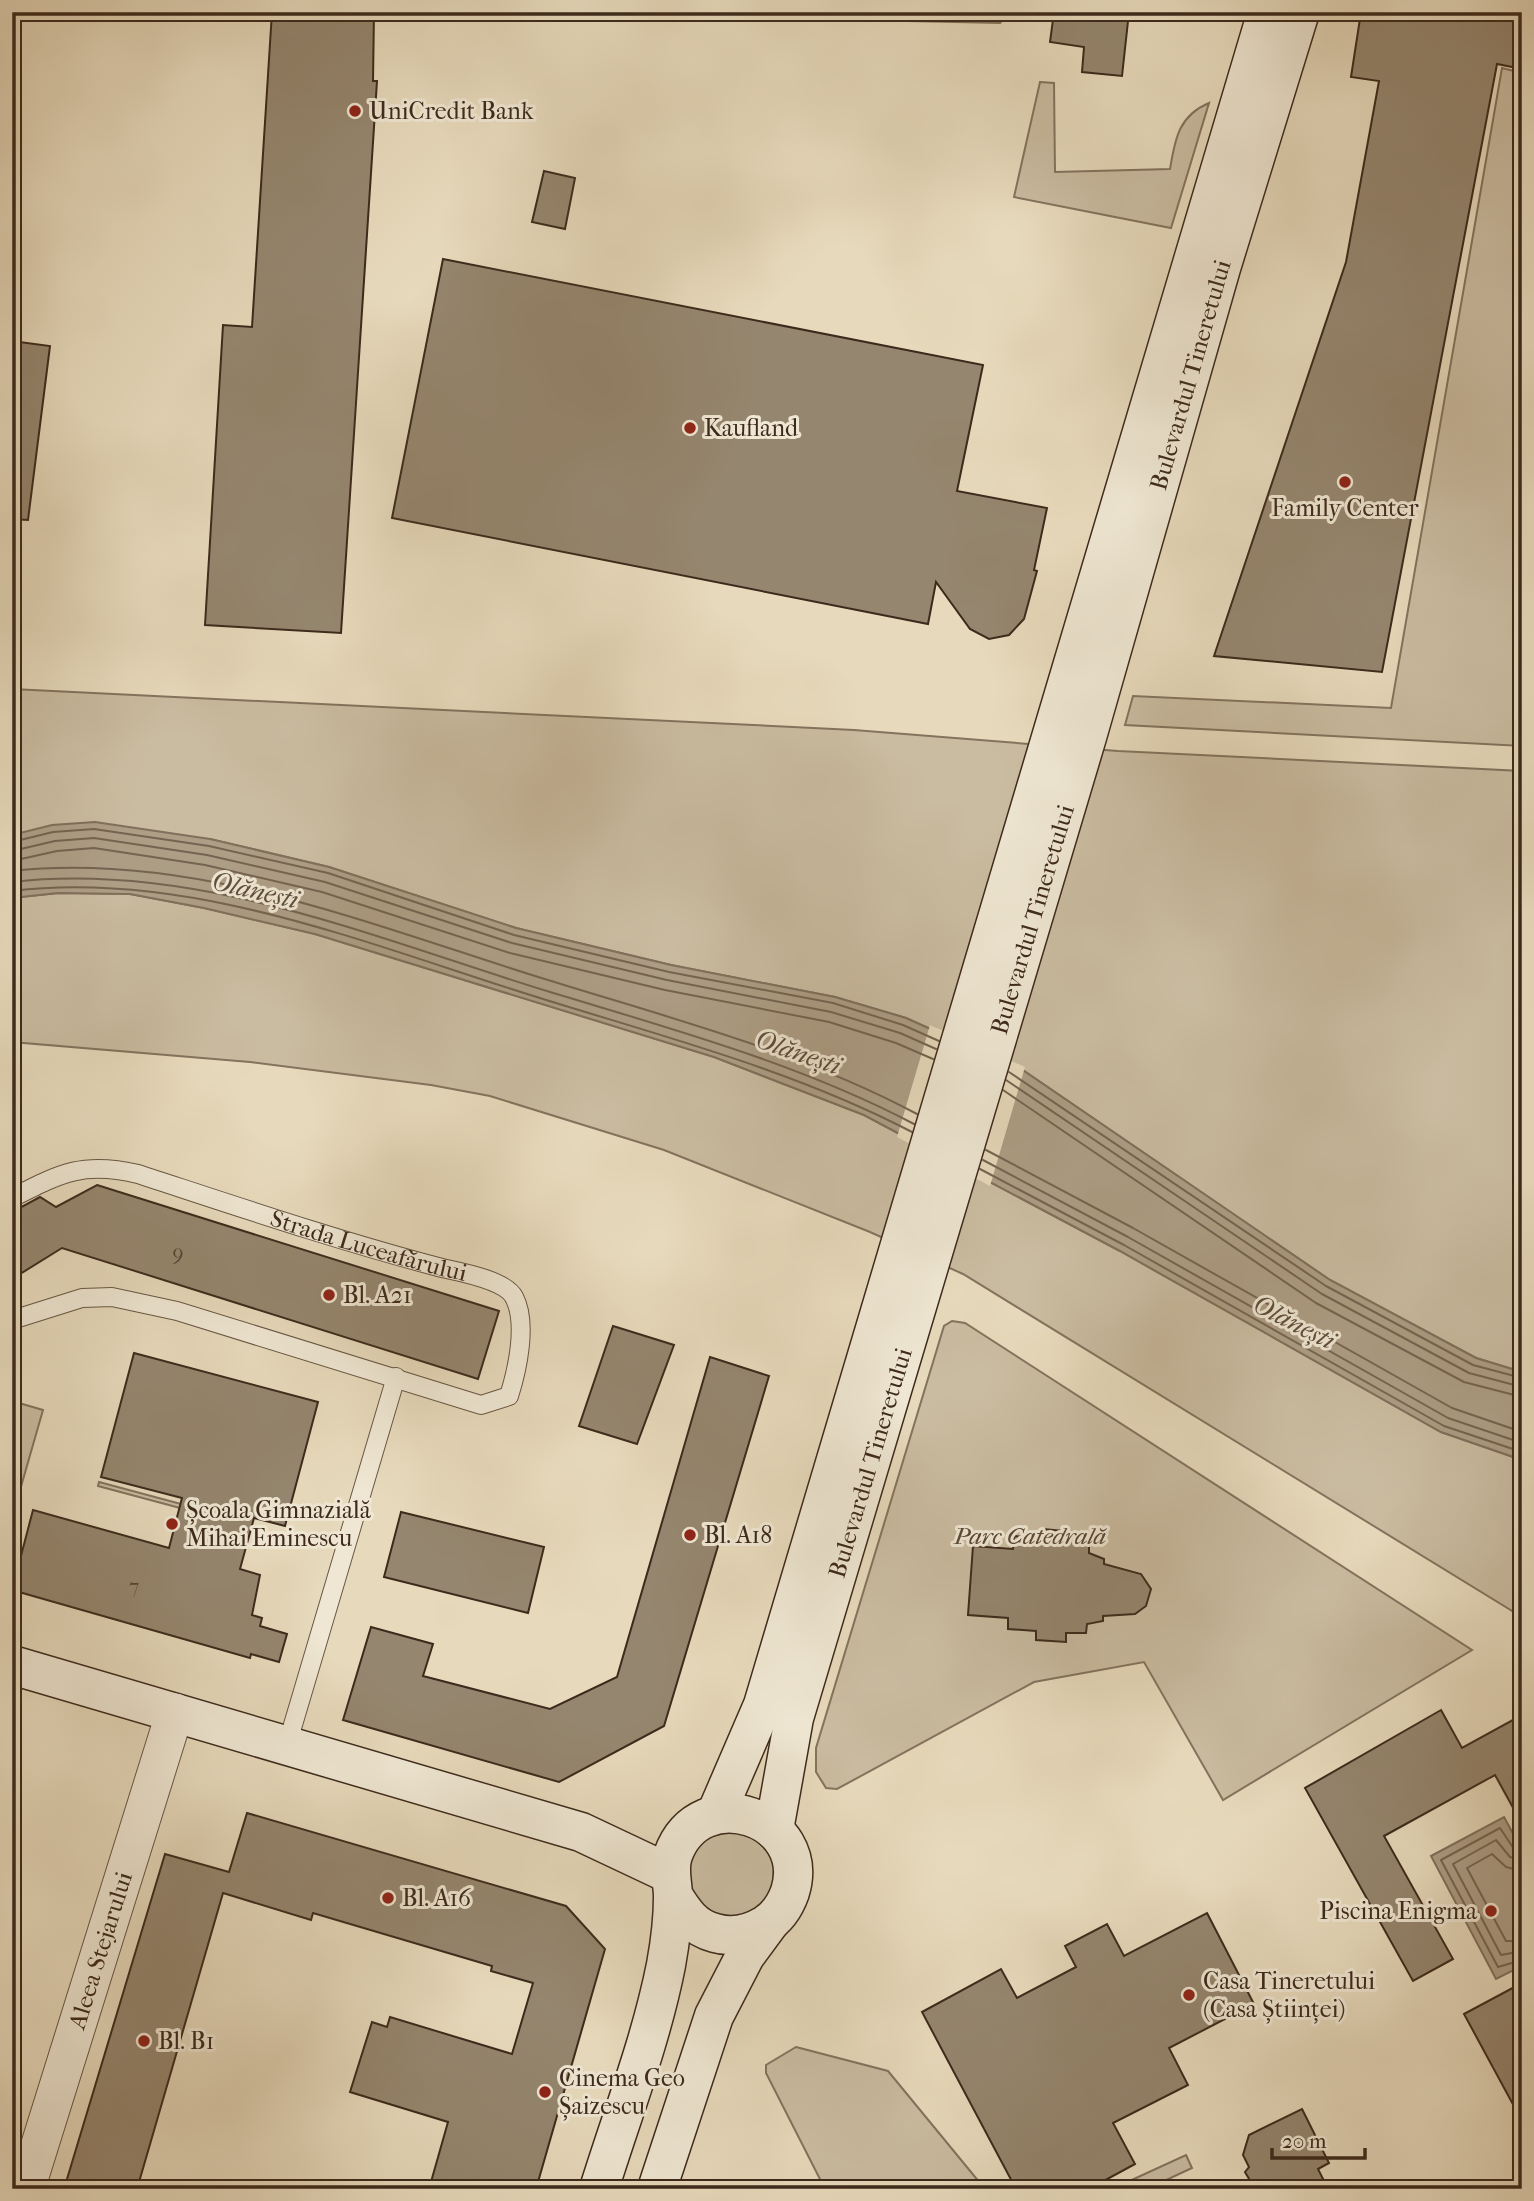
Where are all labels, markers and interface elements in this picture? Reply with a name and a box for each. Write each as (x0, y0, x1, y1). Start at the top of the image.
place label: UniCredit Bank (369, 97, 534, 125)
marker: UniCredit Bank (347, 103, 363, 119)
street label: Bulevardul Tineretului (1144, 256, 1237, 493)
place label: Kaufland (704, 414, 799, 442)
marker: Kaufland (682, 420, 698, 436)
marker: Family Center (1337, 474, 1353, 490)
place label: Family Center (1271, 494, 1419, 522)
street label: Bulevardul Tineretului (985, 801, 1080, 1038)
water label: Olănești (209, 865, 303, 916)
water label: Olănești (751, 1024, 846, 1082)
street label: Strada Luceafărului (267, 1204, 470, 1287)
house number: 9 (172, 1241, 184, 1265)
place label: Bl. A21 (343, 1281, 411, 1309)
marker: Bl. A21 (321, 1287, 337, 1303)
water label: Olănești (1248, 1289, 1341, 1357)
street label: Bulevardul Tineretului (823, 1345, 918, 1581)
place label: Școala Gimnazială Mihai Eminescu (186, 1496, 372, 1552)
marker: Școala Gimnazială Mihai Eminescu (164, 1516, 180, 1532)
place label: Bl. A18 (704, 1521, 772, 1549)
park label: Parc Catedrală (953, 1522, 1107, 1550)
marker: Bl. A18 (682, 1527, 698, 1543)
house number: 7 (129, 1574, 139, 1598)
street label: Aleea Stejarului (63, 1868, 138, 2033)
place label: Bl. A16 (402, 1884, 472, 1912)
marker: Bl. A16 (380, 1890, 396, 1906)
place label: Piscina Enigma (1319, 1897, 1478, 1925)
marker: Piscina Enigma (1483, 1903, 1499, 1919)
place label: Casa Tineretului (Casa Științei) (1203, 1967, 1375, 2024)
marker: Casa Tineretului (Casa Științei) (1181, 1987, 1197, 2003)
place label: Bl. B1 (158, 2027, 214, 2055)
marker: Bl. B1 (136, 2033, 152, 2049)
place label: Cinema Geo Șaizescu (559, 2064, 685, 2121)
marker: Cinema Geo Șaizescu (537, 2084, 553, 2100)
scale bar (1272, 2117, 1364, 2161)
text: 20 m (1282, 2129, 1327, 2153)

